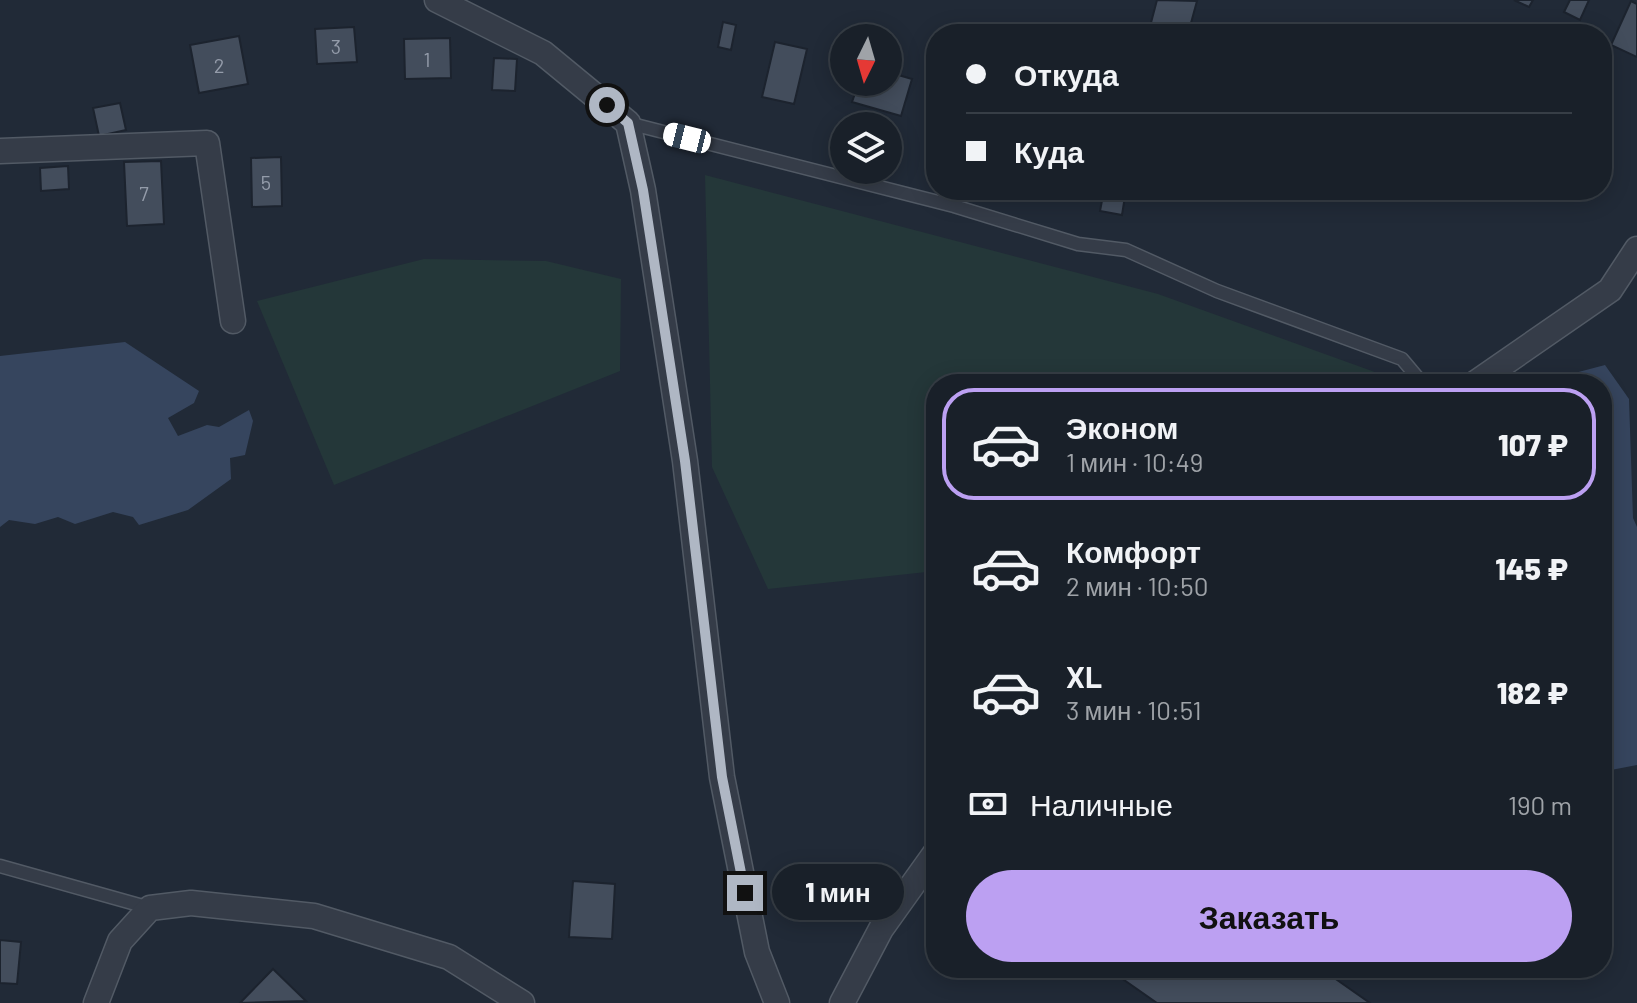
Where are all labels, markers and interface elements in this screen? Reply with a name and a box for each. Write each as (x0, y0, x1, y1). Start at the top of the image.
north arrow (830, 24, 902, 96)
map controls (830, 24, 902, 184)
house number: 3 (331, 34, 341, 58)
house number: 1 (424, 47, 431, 71)
house number: 2 (214, 53, 224, 77)
text: Откуда (1014, 56, 1119, 92)
route start (589, 87, 625, 123)
button: layers (830, 112, 902, 184)
car (661, 121, 713, 155)
text: Куда (1014, 133, 1084, 169)
house number: 5 (261, 170, 271, 194)
house number: 7 (139, 181, 149, 205)
icon: car (970, 408, 1042, 480)
text: Эконом (1066, 409, 1179, 445)
text: 107 ₽ (1498, 426, 1568, 462)
text: 1 мин · 10:49 (1066, 446, 1203, 477)
icon: car (970, 532, 1042, 604)
text: Комфорт (1066, 533, 1201, 569)
text: 145 ₽ (1495, 550, 1568, 586)
text: 2 мин · 10:50 (1066, 570, 1208, 601)
icon: car (970, 656, 1042, 728)
text: XL (1066, 658, 1102, 694)
text: 182 ₽ (1497, 674, 1568, 710)
text: 3 мин · 10:51 (1066, 694, 1202, 725)
icon: cash (966, 782, 1010, 826)
text: Наличные (1030, 786, 1173, 822)
text: 190 m (1508, 789, 1572, 820)
callout: 1 мин (773, 865, 905, 921)
button: Заказать (966, 870, 1572, 962)
route end (727, 875, 763, 911)
text: 1 мин (805, 876, 871, 907)

